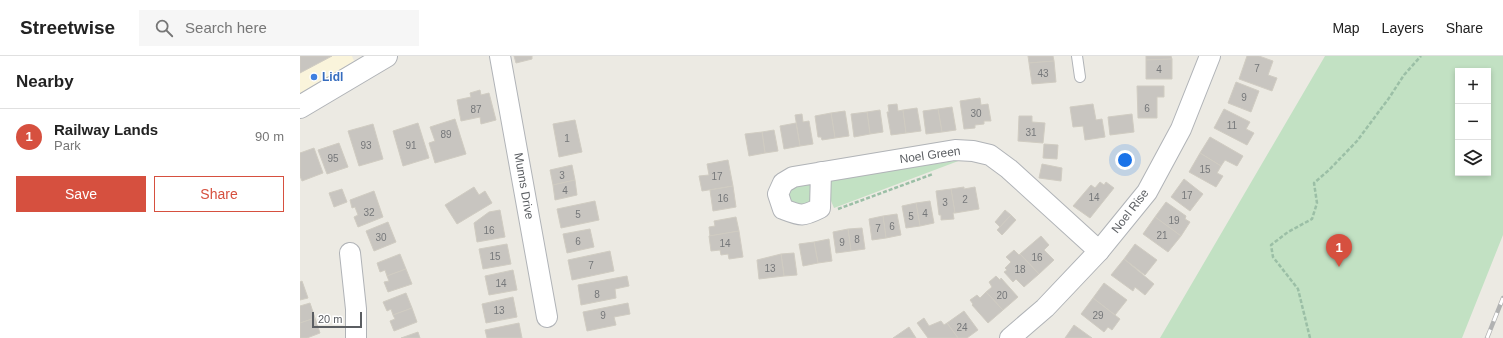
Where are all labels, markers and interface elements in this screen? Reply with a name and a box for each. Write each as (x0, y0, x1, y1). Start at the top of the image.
search box (139, 10, 419, 46)
text: Streetwise (20, 17, 115, 38)
icon: search (153, 17, 175, 39)
text: Search here (185, 19, 267, 36)
text: Map (1332, 20, 1360, 36)
text: Layers (1382, 20, 1424, 36)
text: Share (1446, 20, 1483, 36)
house number: 7 (1254, 63, 1260, 74)
house number: 4 (1156, 64, 1162, 75)
house number: 43 (1037, 68, 1049, 79)
map controls (1455, 68, 1491, 176)
button: + (1455, 68, 1491, 104)
place label: Lidl (322, 70, 343, 84)
text: Nearby (16, 72, 74, 91)
marker: Lidl (309, 72, 319, 82)
house number: 9 (1241, 92, 1247, 103)
house number: 6 (1144, 103, 1150, 114)
house number: 87 (470, 104, 482, 115)
button: − (1455, 104, 1491, 140)
house number: 30 (970, 108, 982, 119)
house number: 11 (1227, 120, 1238, 131)
text: Railway Lands (54, 121, 158, 138)
house number: 31 (1025, 127, 1037, 138)
text: 1 (25, 129, 33, 144)
text: 90 m (255, 129, 284, 144)
house number: 89 (440, 129, 452, 140)
house number: 1 (564, 133, 570, 144)
text: Park (54, 138, 81, 153)
house number: 93 (360, 140, 372, 151)
house number: 91 (405, 140, 417, 151)
button: layers (1455, 140, 1491, 176)
street label: Noel Green (899, 144, 961, 166)
your location (1115, 150, 1135, 170)
street label: Munns Drive (511, 152, 537, 221)
house number: 95 (327, 153, 339, 164)
house number: 15 (1199, 164, 1211, 175)
house number: 3 (559, 170, 565, 181)
house number: 17 (711, 171, 723, 182)
button: Save (16, 176, 146, 212)
button: Share (154, 176, 284, 212)
house number: 4 (562, 185, 568, 196)
street label: Noel Rise (1108, 186, 1152, 236)
house number: 17 (1181, 190, 1193, 201)
house number: 14 (1088, 192, 1100, 203)
house number: 16 (717, 193, 729, 204)
house number: 2 (962, 194, 968, 205)
house number: 3 (942, 197, 948, 208)
house number: 32 (363, 207, 375, 218)
house number: 4 (922, 208, 928, 219)
house number: 5 (575, 209, 581, 220)
house number: 5 (908, 211, 914, 222)
house number: 19 (1168, 215, 1180, 226)
house number: 6 (889, 221, 895, 232)
house number: 7 (875, 223, 881, 234)
house number: 16 (483, 225, 495, 236)
house number: 21 (1156, 230, 1168, 241)
house number: 30 (375, 232, 387, 243)
house number: 8 (854, 234, 860, 245)
pin: 1 (1326, 234, 1352, 267)
house number: 6 (575, 236, 581, 247)
house number: 9 (839, 237, 845, 248)
house number: 14 (719, 238, 731, 249)
house number: 15 (489, 251, 501, 262)
house number: 16 (1031, 252, 1043, 263)
house number: 7 (588, 260, 594, 271)
house number: 13 (764, 263, 776, 274)
house number: 18 (1014, 264, 1026, 275)
house number: 14 (495, 278, 507, 289)
house number: 8 (594, 289, 600, 300)
house number: 20 (996, 290, 1008, 301)
house number: 13 (493, 305, 505, 316)
scale bar (312, 310, 362, 329)
house number: 9 (600, 310, 606, 321)
house number: 29 (1092, 310, 1104, 321)
text: 20 m (318, 313, 342, 325)
house number: 24 (956, 322, 968, 333)

